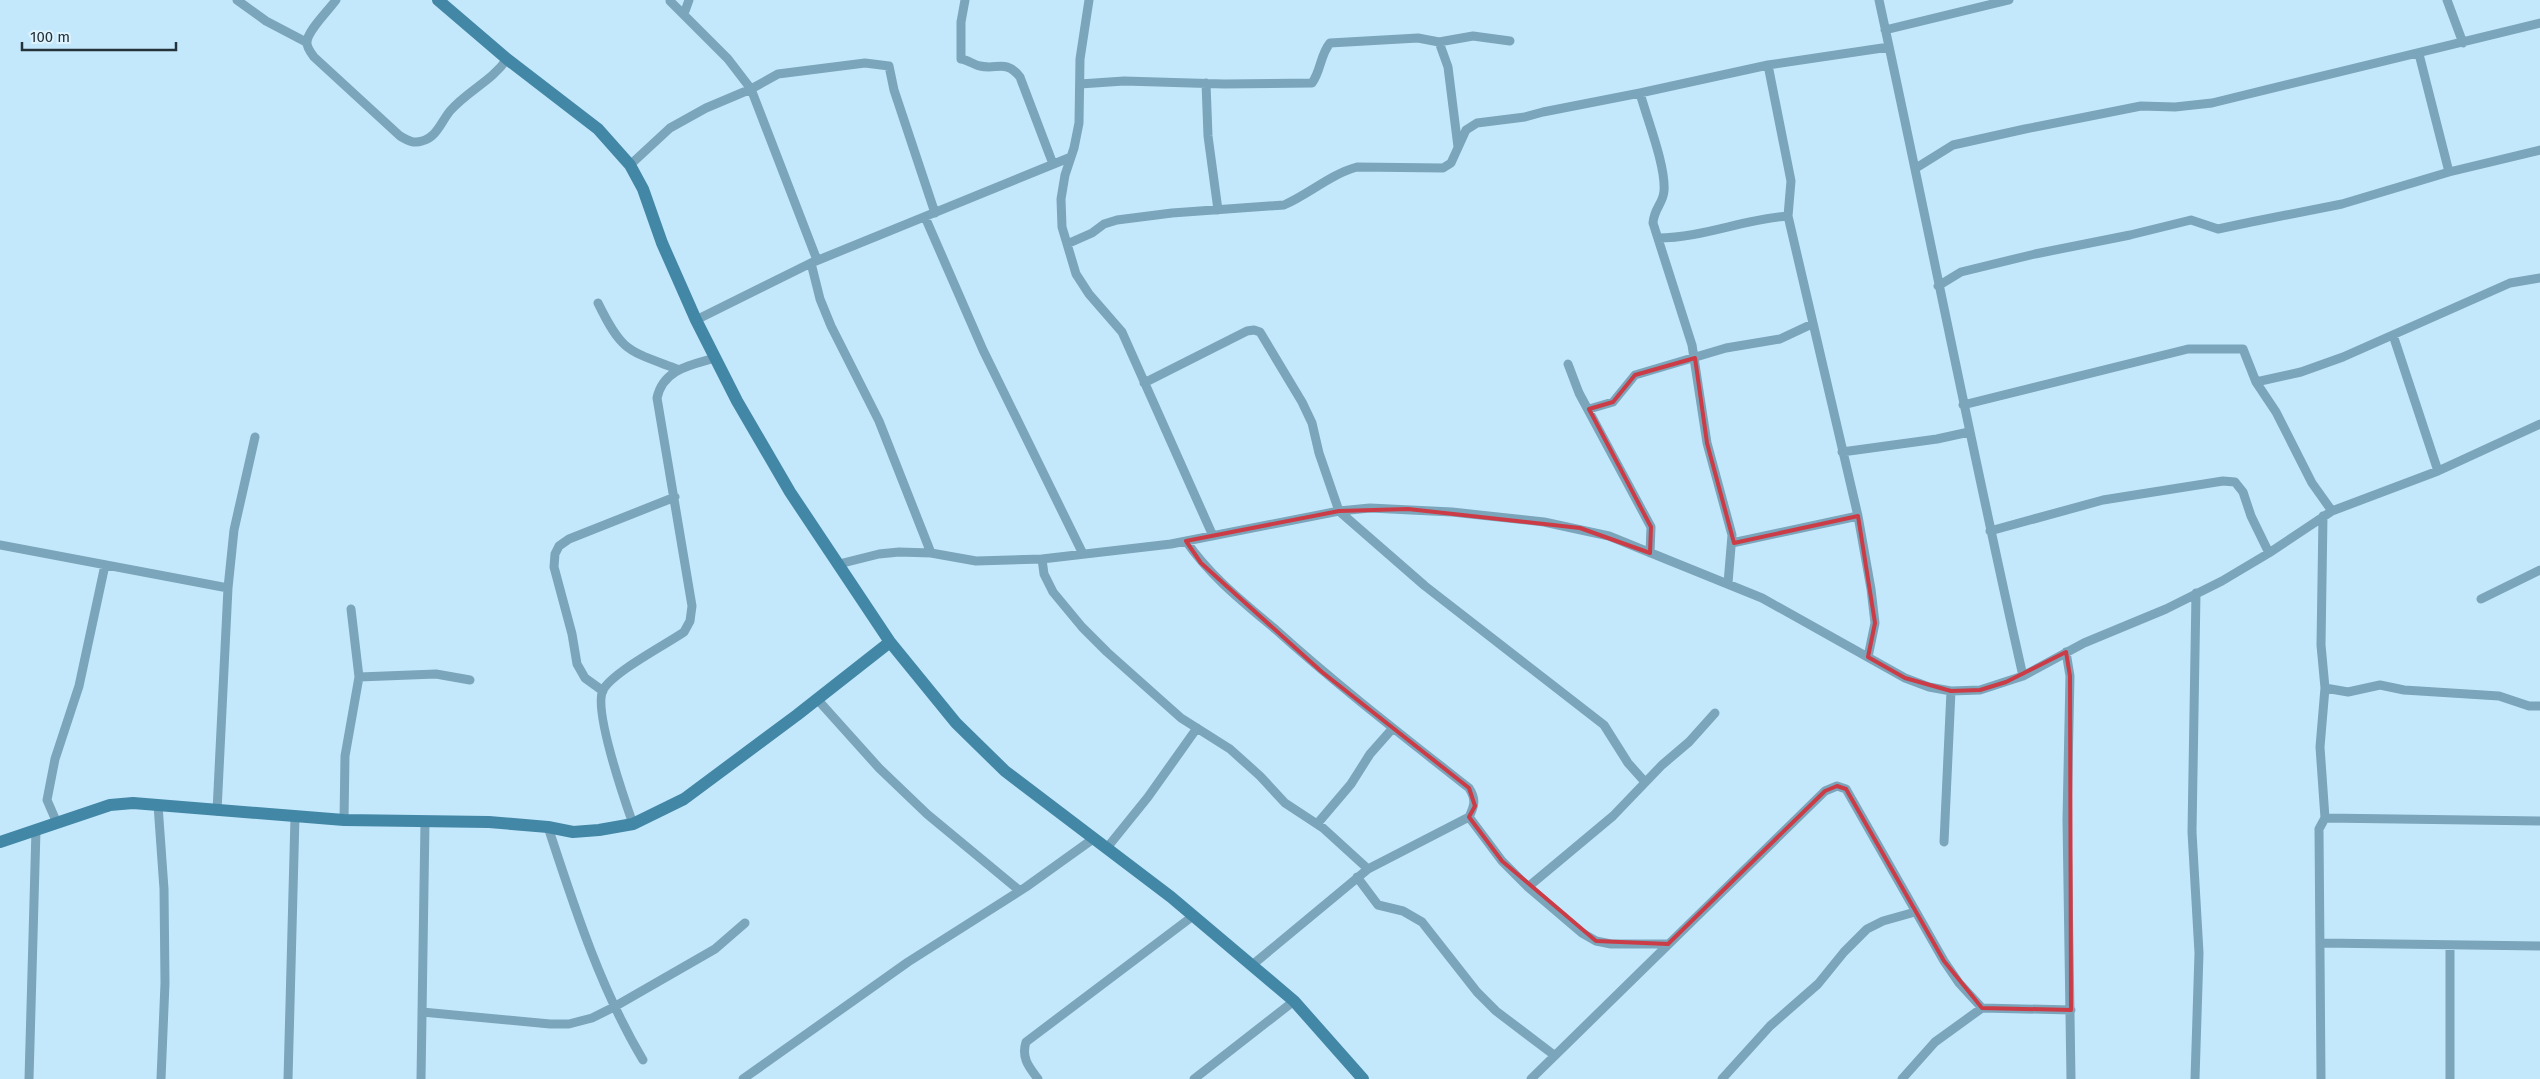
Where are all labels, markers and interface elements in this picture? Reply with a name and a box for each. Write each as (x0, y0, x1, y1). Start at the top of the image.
scale bar (22, 20, 176, 52)
text: 100 m (30, 28, 70, 46)

